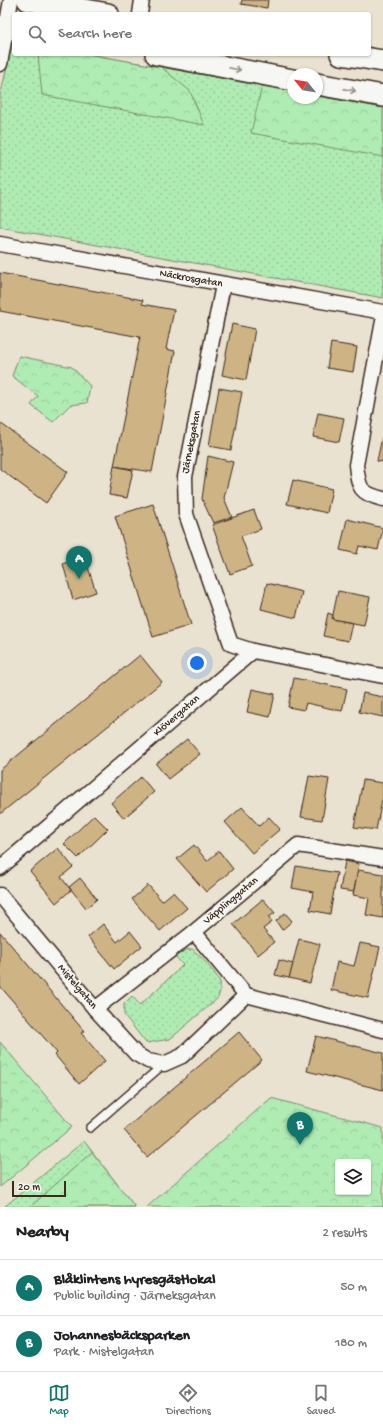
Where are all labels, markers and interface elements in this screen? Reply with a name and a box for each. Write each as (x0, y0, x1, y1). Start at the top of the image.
search box (12, 12, 371, 56)
icon: search (26, 23, 48, 45)
text: Search here (58, 25, 132, 43)
one-way arrow (228, 65, 241, 73)
north arrow (287, 68, 323, 104)
one-way arrow (343, 86, 356, 94)
street label: Näckrosgatan (159, 268, 224, 291)
street label: Järneksgatan (180, 409, 204, 474)
pin: A (66, 546, 92, 579)
your location (187, 653, 207, 673)
street label: Klövergatan (152, 692, 203, 739)
street label: Väpplinggatan (201, 874, 261, 928)
street label: Mistelgatan (55, 962, 100, 1012)
pin: B (287, 1112, 313, 1145)
map controls (335, 1159, 371, 1195)
button: layers (335, 1159, 371, 1195)
scale bar (12, 1179, 66, 1198)
text: 20 m (18, 1182, 40, 1194)
text: Nearby (16, 1223, 69, 1243)
text: 2 results (322, 1226, 367, 1241)
text: Blåklintens hyresgästlokal (54, 1271, 216, 1289)
text: A (25, 1280, 33, 1295)
text: 50 m (340, 1280, 367, 1295)
text: Public building · Järneksgatan (54, 1289, 216, 1304)
text: Johannesbäcksparken (54, 1327, 190, 1345)
text: B (26, 1336, 32, 1351)
text: 180 m (335, 1336, 367, 1351)
text: Park · Mistelgatan (54, 1345, 154, 1360)
tab: Map (48, 1382, 70, 1418)
tab: Directions (166, 1382, 211, 1418)
tab: Saved (307, 1382, 335, 1418)

